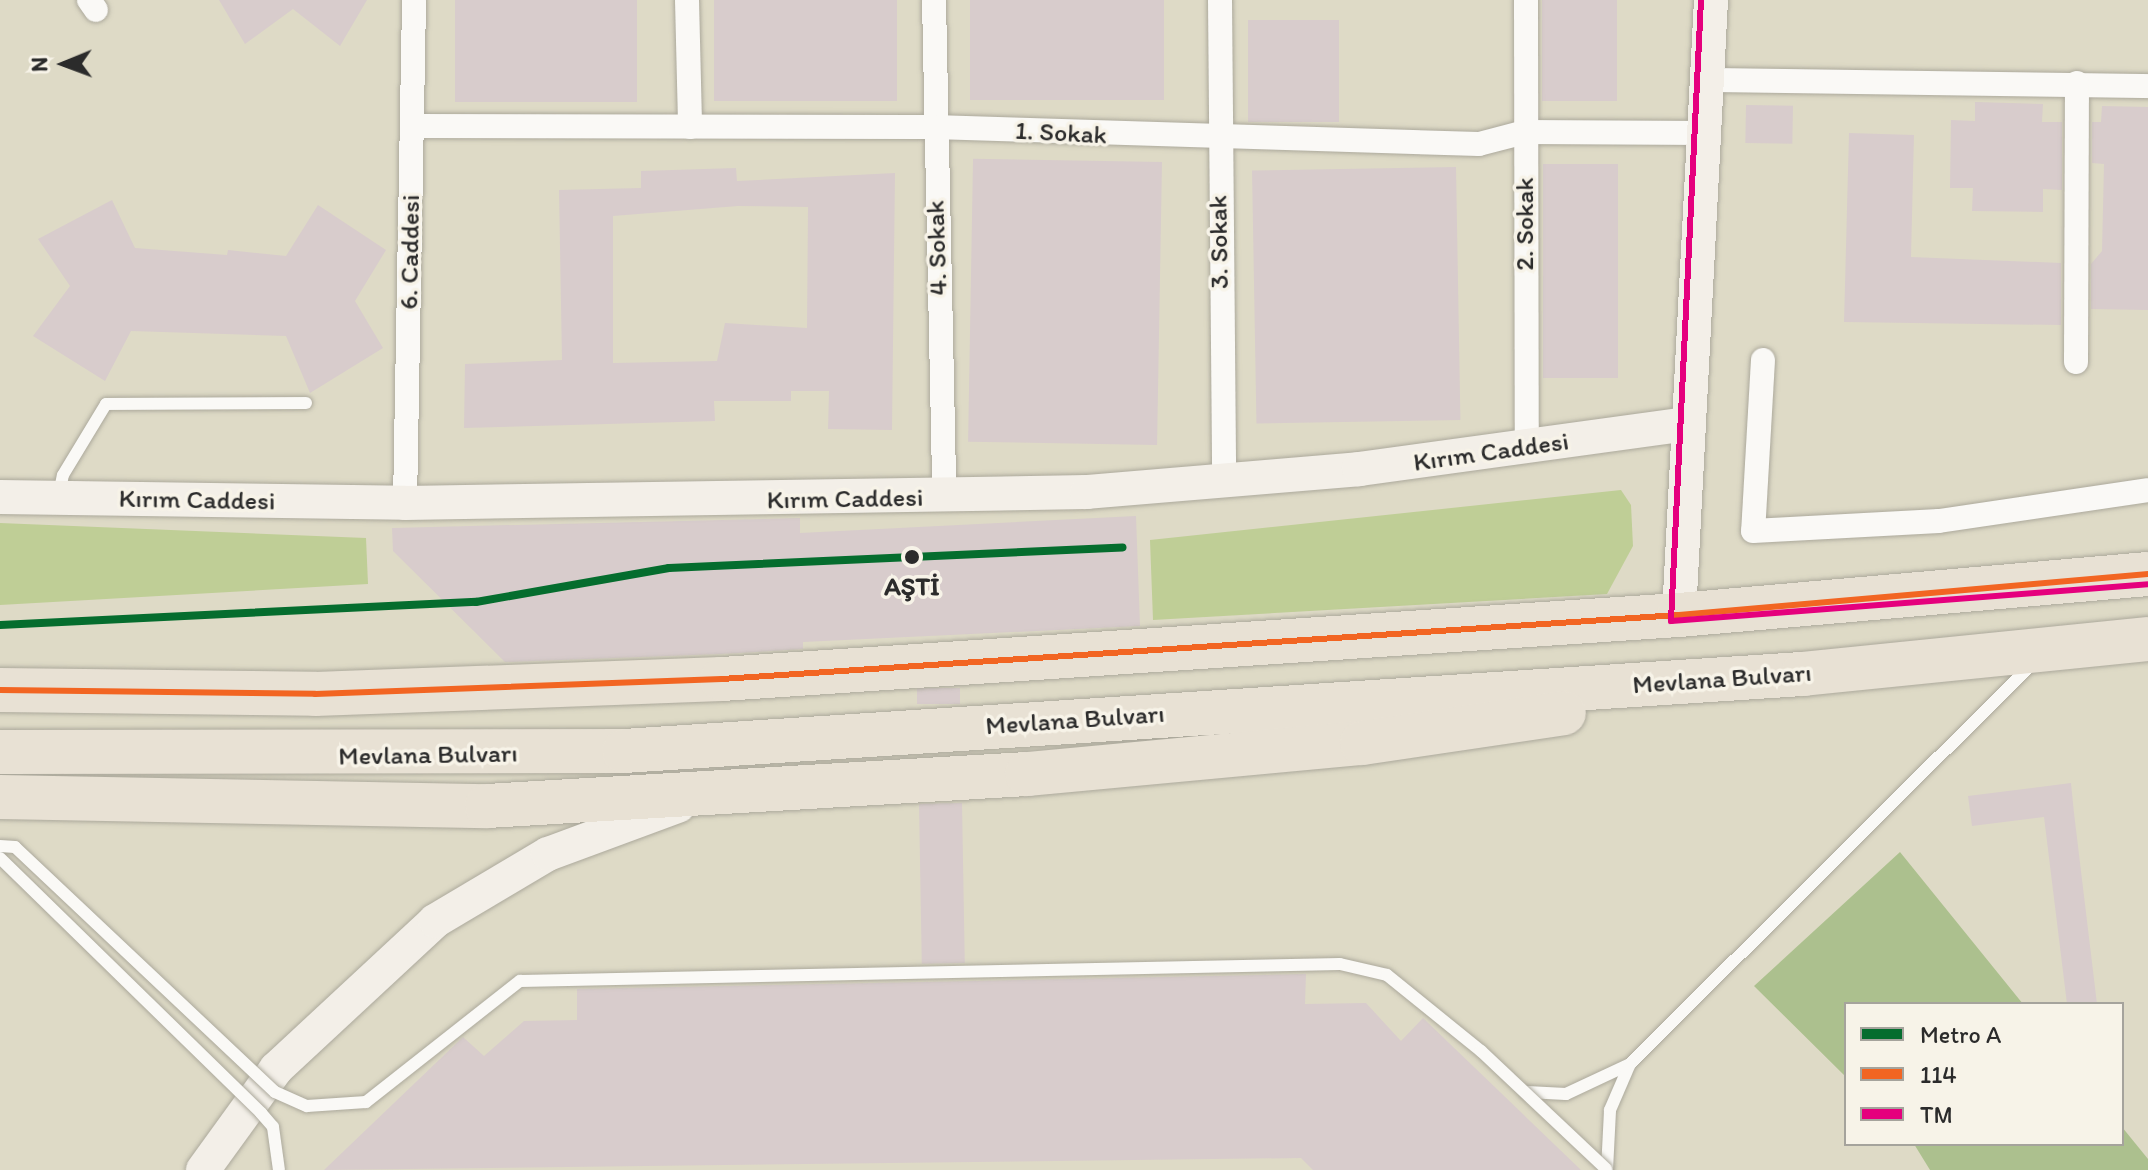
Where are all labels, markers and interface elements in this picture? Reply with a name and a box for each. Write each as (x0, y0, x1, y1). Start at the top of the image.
north arrow (24, 24, 104, 104)
text: N (26, 57, 53, 72)
street label: 1. Sokak (1014, 115, 1108, 151)
street label: 2. Sokak (1509, 177, 1541, 271)
street label: 6. Caddesi (393, 194, 427, 310)
street label: 3. Sokak (1203, 195, 1235, 289)
street label: 4. Sokak (920, 200, 954, 296)
street label: Kırım Caddesi (1411, 426, 1571, 478)
street label: Kırım Caddesi (766, 482, 924, 516)
street label: Kırım Caddesi (118, 483, 276, 517)
marker: AŞTİ (901, 546, 923, 568)
place label: AŞTİ (884, 571, 940, 603)
street label: Mevlana Bulvarı (1631, 657, 1813, 701)
street label: Mevlana Bulvarı (984, 698, 1166, 742)
street label: Mevlana Bulvarı (338, 738, 518, 772)
legend (1844, 1002, 2124, 1146)
text: Metro A (1920, 1020, 2001, 1049)
text: 114 (1920, 1060, 1957, 1089)
text: TM (1920, 1100, 1953, 1129)

